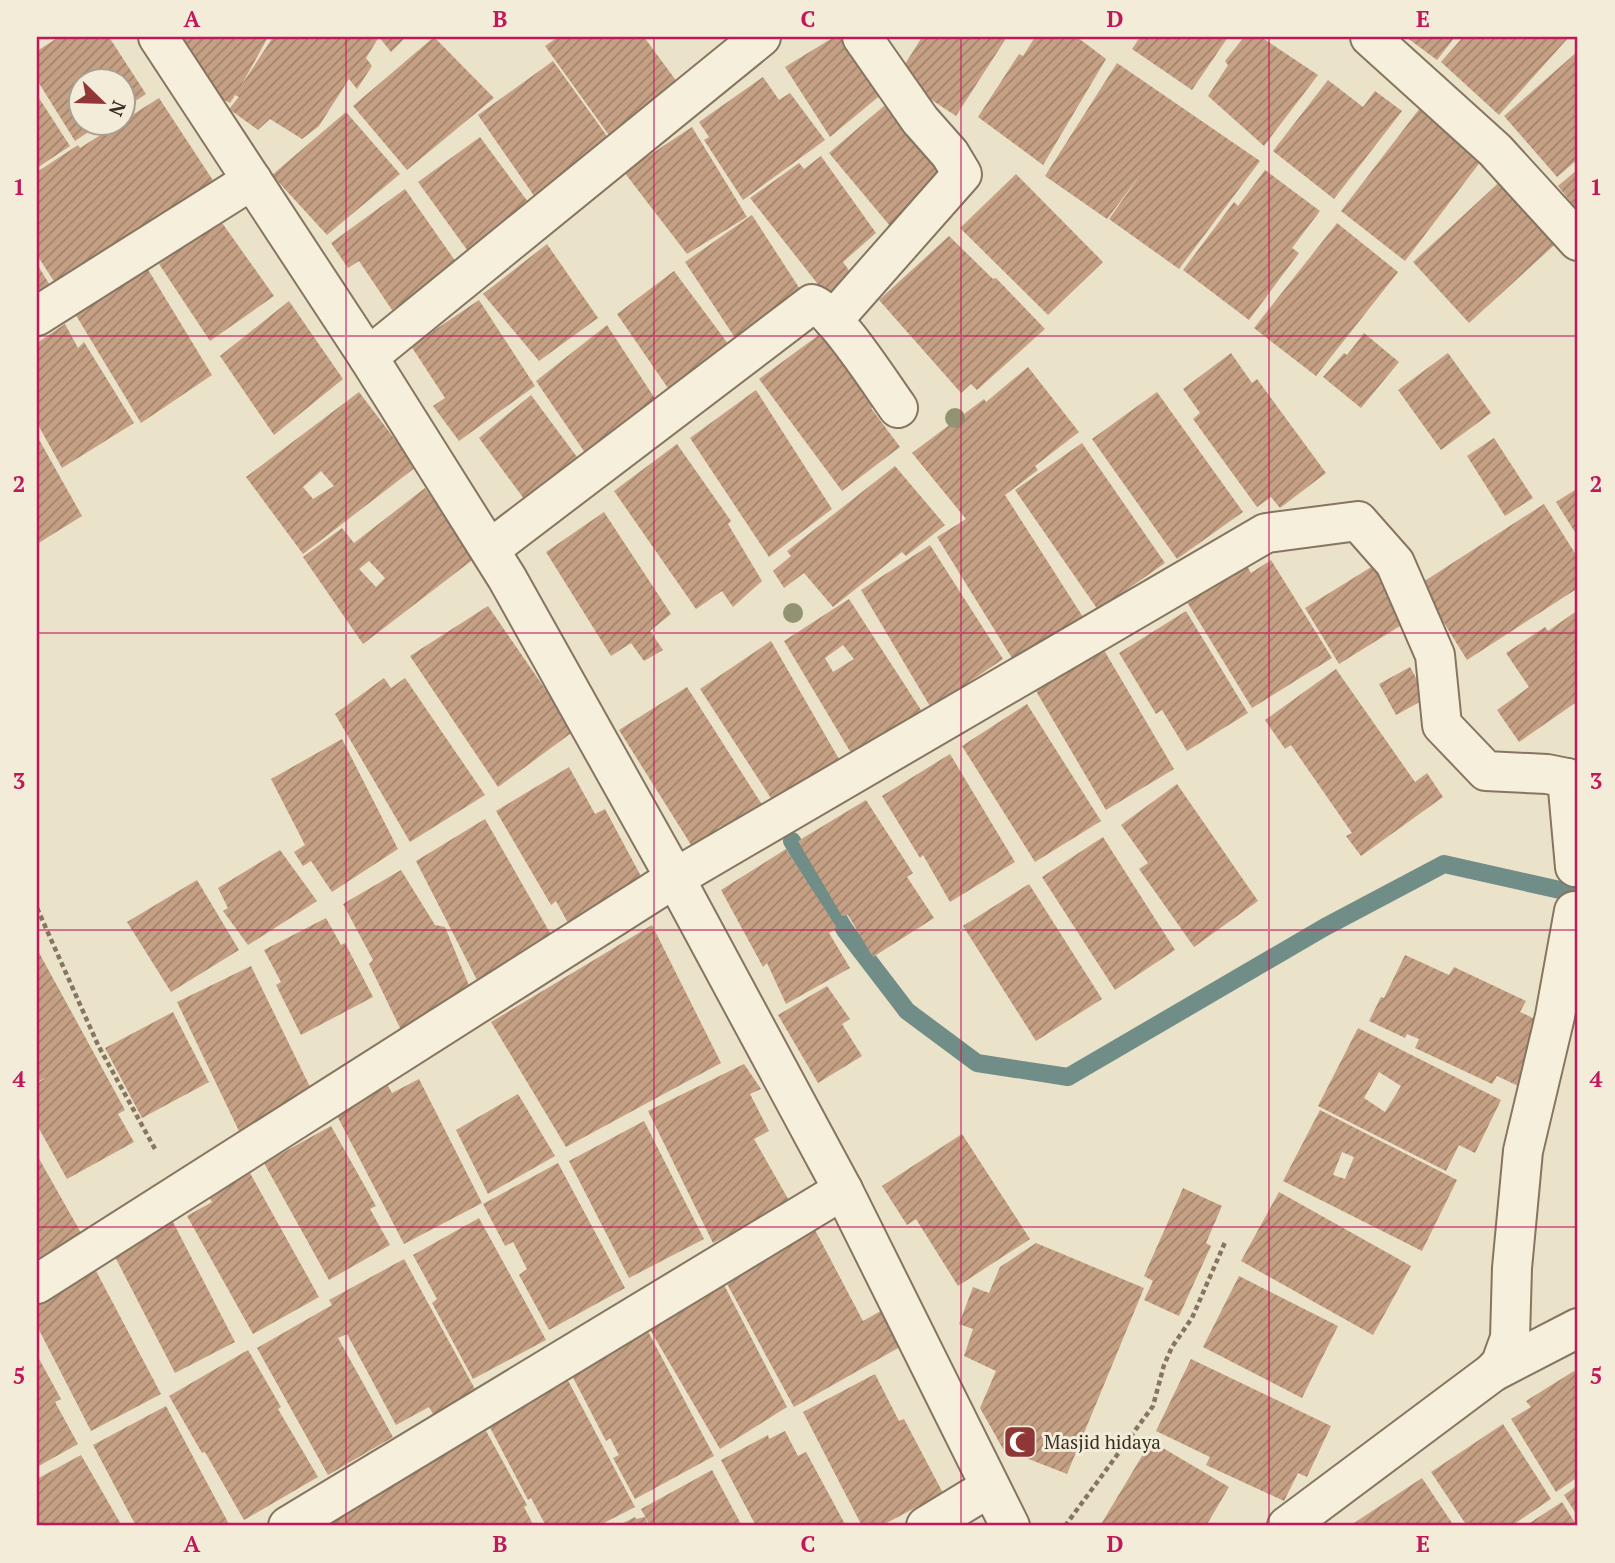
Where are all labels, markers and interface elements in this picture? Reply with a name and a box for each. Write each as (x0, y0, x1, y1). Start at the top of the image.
text: A (184, 3, 201, 34)
text: B (493, 3, 508, 34)
text: C (801, 3, 816, 34)
text: D (1107, 3, 1124, 34)
text: E (1416, 3, 1430, 34)
north arrow (66, 66, 136, 136)
text: N (104, 97, 132, 121)
text: 1 (13, 171, 26, 202)
text: 1 (1590, 171, 1603, 202)
text: 2 (13, 468, 26, 499)
text: 2 (1590, 468, 1603, 499)
text: 3 (13, 765, 26, 796)
text: 3 (1590, 765, 1603, 796)
text: 4 (13, 1063, 26, 1094)
text: 4 (1590, 1063, 1603, 1094)
text: 5 (13, 1360, 26, 1391)
text: 5 (1590, 1360, 1603, 1391)
mosque icon: Masjid hidaya (1001, 1423, 1039, 1461)
place label: Masjid hidaya (1044, 1429, 1161, 1454)
text: A (184, 1528, 201, 1559)
text: B (493, 1528, 508, 1559)
text: C (801, 1528, 816, 1559)
text: D (1107, 1528, 1124, 1559)
text: E (1416, 1528, 1430, 1559)

